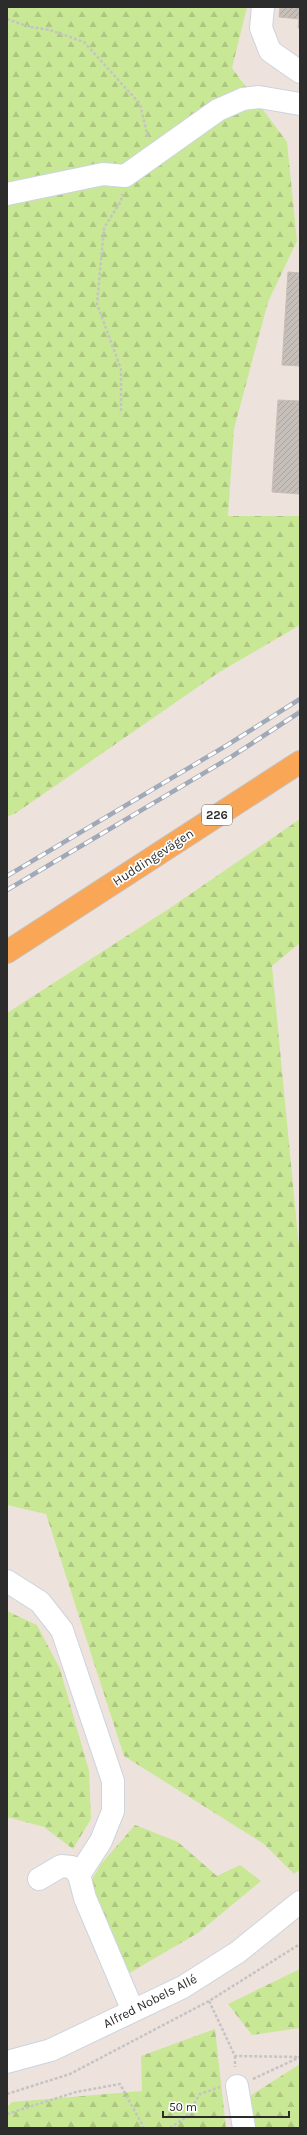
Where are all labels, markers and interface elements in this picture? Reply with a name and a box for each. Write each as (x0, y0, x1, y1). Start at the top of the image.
road number: 226 (202, 805, 232, 825)
street label: Huddingevägen (110, 825, 196, 889)
street label: Alfred Nobels Allé (101, 1971, 200, 2031)
scale bar (163, 2093, 289, 2119)
text: 50 m (169, 2100, 197, 2114)

